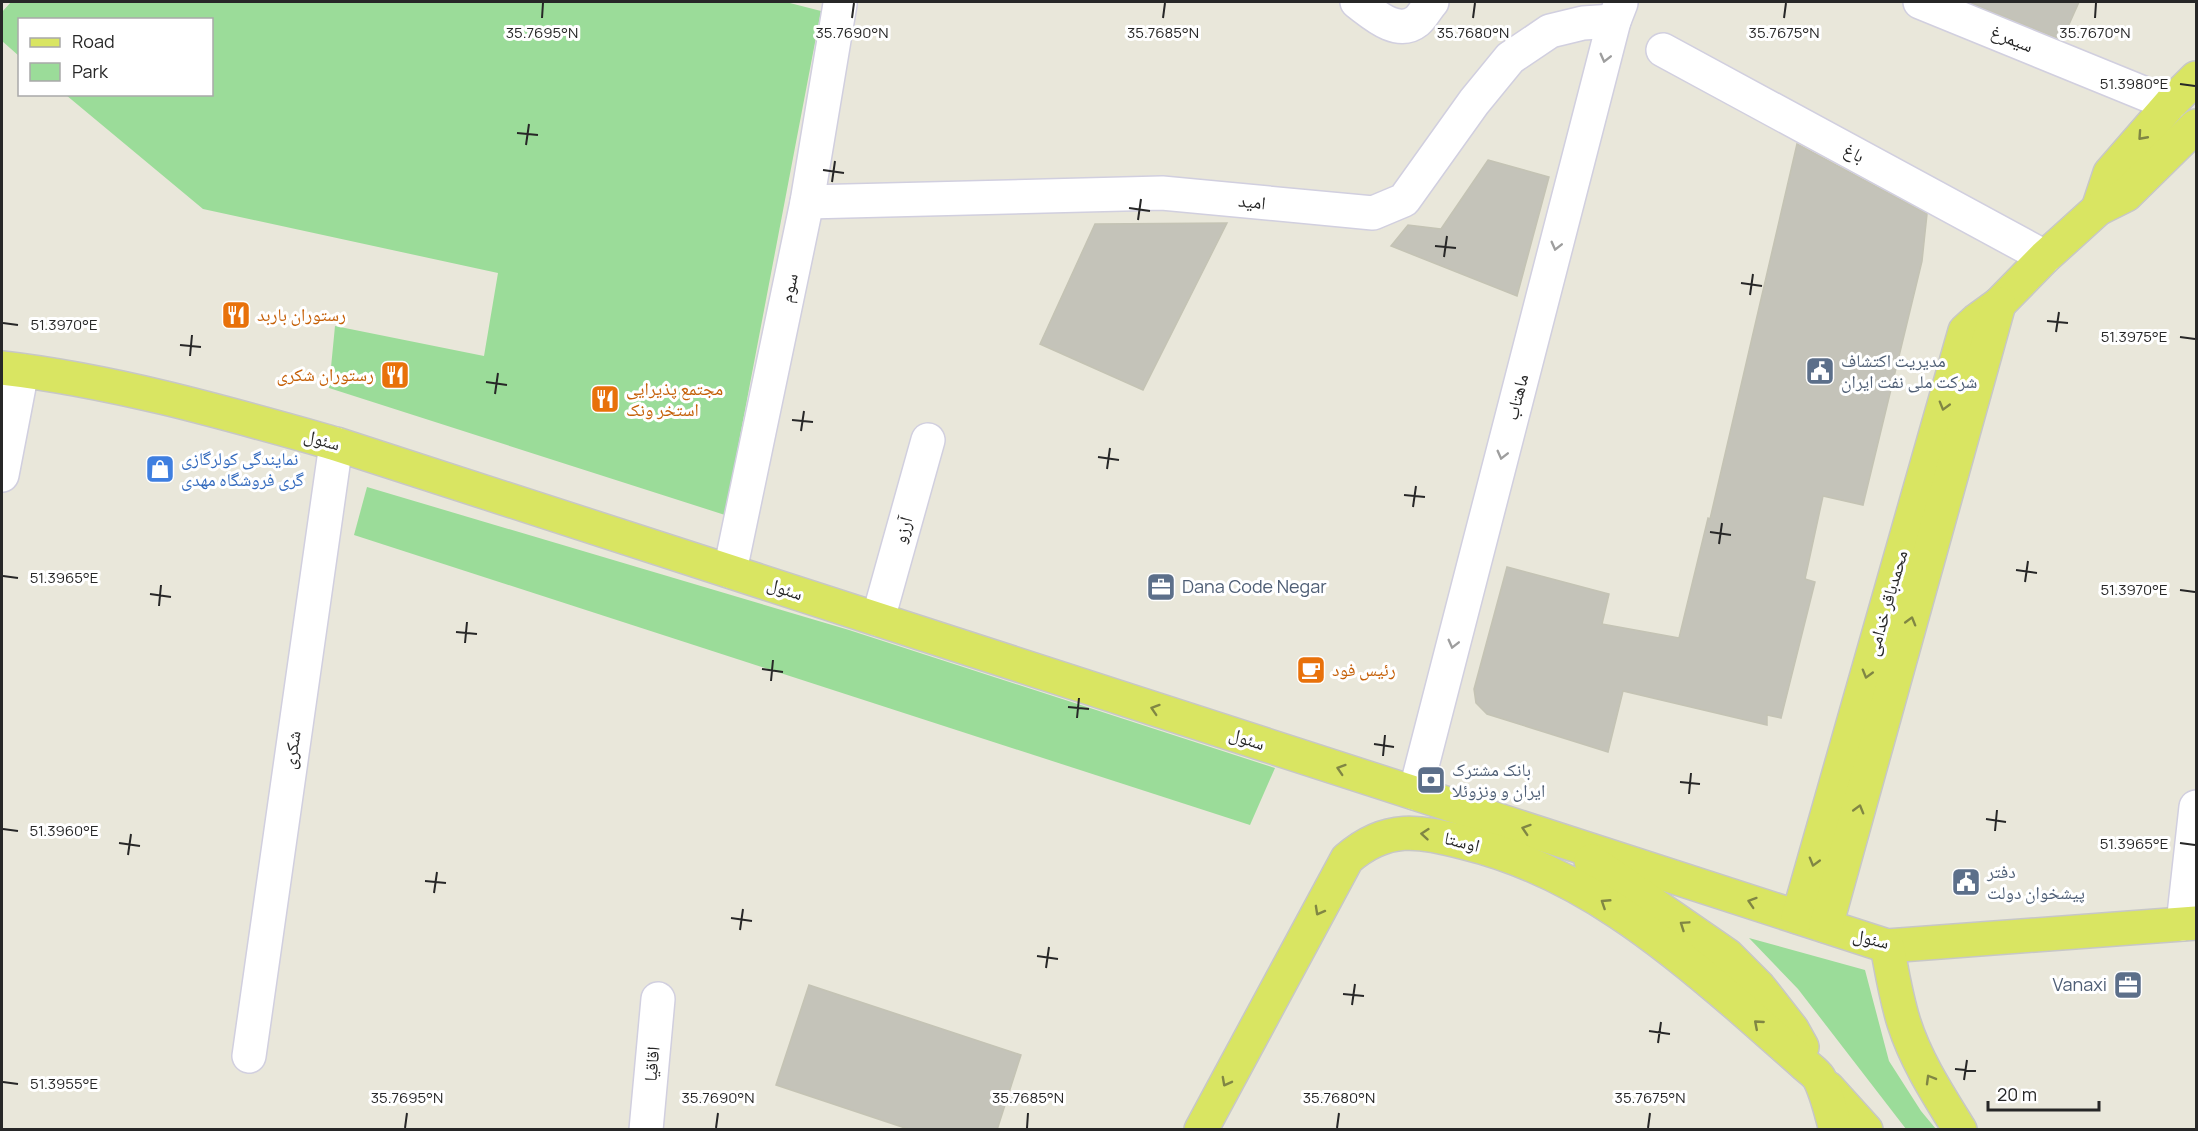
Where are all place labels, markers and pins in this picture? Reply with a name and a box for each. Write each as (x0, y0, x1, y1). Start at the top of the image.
restaurant icon: رستوران باربد (220, 299, 252, 331)
place label: رستوران باربد (257, 302, 346, 326)
place label: مدیریت اکتشاف شرکت ملی نفت ایران (1841, 348, 1977, 393)
public building icon: مدیریت اکتشاف شرکت ملی نفت ایران (1804, 355, 1836, 387)
restaurant icon: رستوران شکری (379, 359, 411, 391)
place label: رستوران شکری (276, 362, 374, 386)
place label: مجتمع پذیرایی استخر ونک (626, 376, 723, 421)
restaurant icon: مجتمع پذیرایی استخر ونک (589, 383, 621, 415)
place label: نمایندگی کولرگازی گری فروشگاه مهدی (181, 446, 305, 491)
shop icon: نمایندگی کولرگازی گری فروشگاه مهدی (144, 453, 176, 485)
office icon: Dana Code Negar (1145, 571, 1177, 603)
place label: Dana Code Negar (1182, 574, 1327, 598)
cafe icon: رئیس فود (1295, 654, 1327, 686)
place label: رئیس فود (1332, 657, 1396, 681)
place label: بانک مشترک ایران و ونزوئلا (1452, 757, 1545, 802)
bank icon: بانک مشترک ایران و ونزوئلا (1415, 764, 1447, 796)
place label: دفتر پیشخوان دولت (1986, 859, 2085, 904)
public building icon: دفتر پیشخوان دولت (1950, 866, 1982, 898)
office icon: Vanaxi (2112, 969, 2144, 1001)
place label: Vanaxi (2053, 972, 2107, 996)

